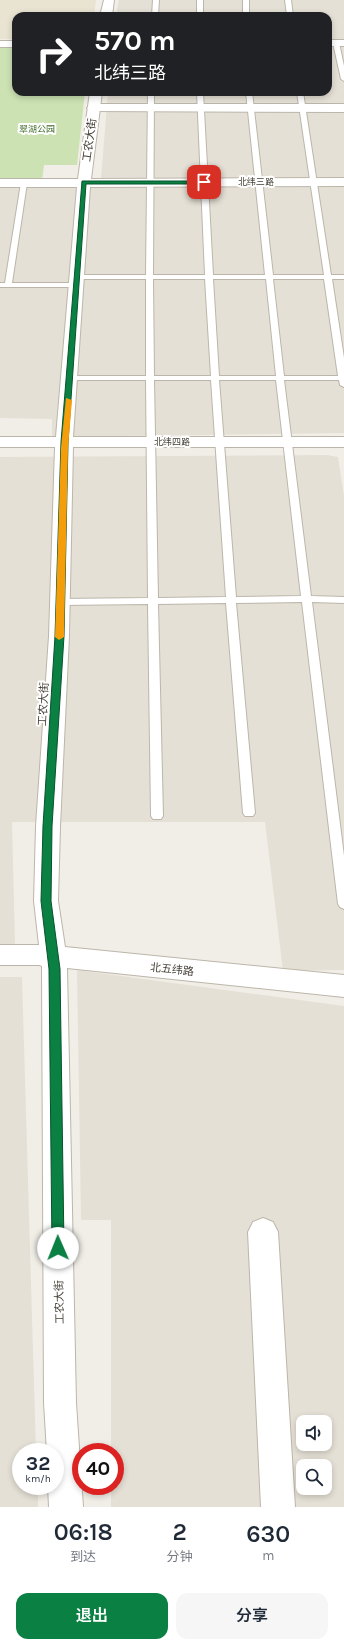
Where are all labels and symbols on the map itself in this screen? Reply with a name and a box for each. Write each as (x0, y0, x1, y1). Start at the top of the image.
street label: 工农大街 (80, 117, 99, 163)
park label: 翠湖公园 (19, 124, 55, 134)
pin (187, 165, 221, 199)
street label: 北纬三路 (238, 177, 274, 187)
street label: 北纬四路 (154, 437, 190, 447)
street label: 工农大街 (36, 682, 51, 726)
street label: 北五纬路 (149, 961, 195, 978)
position arrow (37, 1227, 79, 1269)
street label: 工农大街 (53, 1280, 66, 1324)
speed limit sign: 40 (72, 1443, 124, 1495)

